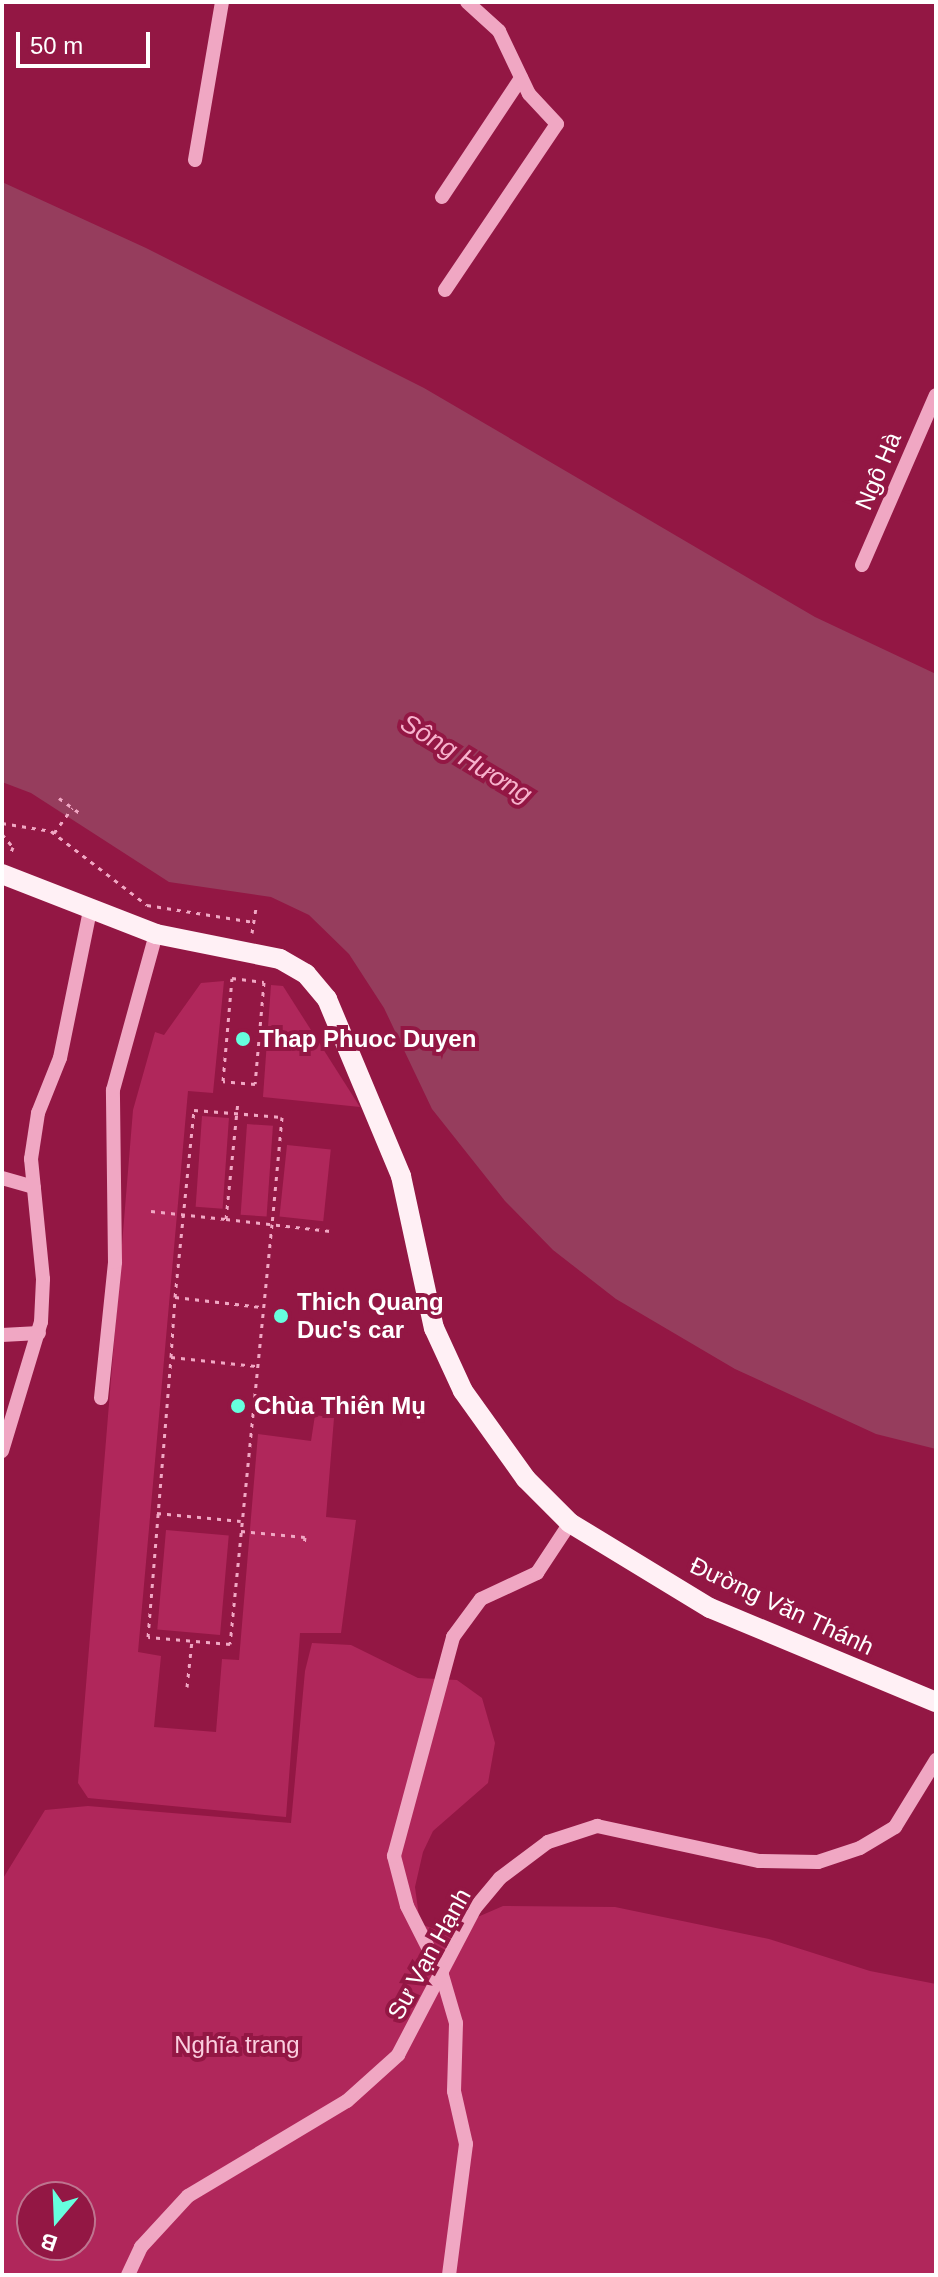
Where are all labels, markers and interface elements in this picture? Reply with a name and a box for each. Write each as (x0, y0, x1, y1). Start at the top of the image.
scale bar (20, 16, 154, 66)
text: 50 m (30, 32, 83, 59)
street label: Ngô Hà (849, 428, 907, 514)
water label: Sông Hương (395, 708, 537, 810)
place label: Thap Phuoc Duyen (259, 1025, 476, 1053)
marker: Thap Phuoc Duyen (234, 1030, 252, 1048)
place label: Thich Quang Duc's car (297, 1288, 444, 1344)
marker: Thich Quang Duc's car (272, 1307, 290, 1325)
place label: Chùa Thiên Mụ (254, 1392, 426, 1420)
marker: Chùa Thiên Mụ (229, 1397, 247, 1415)
street label: Đường Văn Thánh (685, 1551, 879, 1661)
street label: Sư Vạn Hạnh (381, 1883, 477, 2025)
park label: Nghĩa trang (174, 2031, 300, 2059)
north arrow (16, 2181, 96, 2261)
text: B (37, 2228, 60, 2257)

